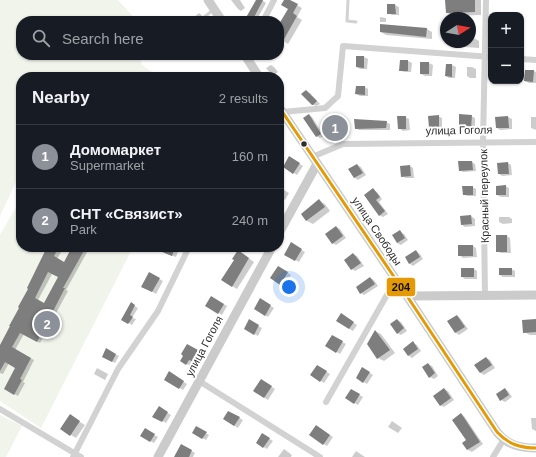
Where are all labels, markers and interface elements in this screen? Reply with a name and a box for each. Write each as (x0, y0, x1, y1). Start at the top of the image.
north arrow (440, 12, 476, 48)
map controls (488, 12, 524, 84)
button: + (488, 12, 524, 48)
search box (16, 16, 284, 60)
icon: search (30, 27, 52, 49)
text: Search here (62, 30, 144, 47)
button: − (488, 48, 524, 84)
text: Nearby (32, 88, 90, 107)
text: 2 results (219, 91, 268, 106)
pin: 1 (322, 113, 348, 143)
street label: улица Гоголя (426, 123, 492, 137)
unlabelled marker (299, 139, 309, 149)
text: Домомаркет (70, 141, 161, 158)
text: 1 (41, 149, 49, 164)
text: 160 m (232, 149, 268, 164)
street label: Красный переулок (477, 149, 491, 243)
text: Supermarket (70, 158, 144, 173)
street label: улица Свободы (350, 195, 404, 267)
text: СНТ «Связист» (70, 205, 183, 222)
text: 2 (41, 213, 49, 228)
text: 240 m (232, 213, 268, 228)
text: Park (70, 222, 97, 237)
your location (279, 277, 299, 297)
line badge: 204 (386, 277, 416, 297)
text: 204 (392, 281, 411, 293)
pin: 2 (34, 309, 60, 339)
street label: улица Гоголя (183, 314, 225, 378)

